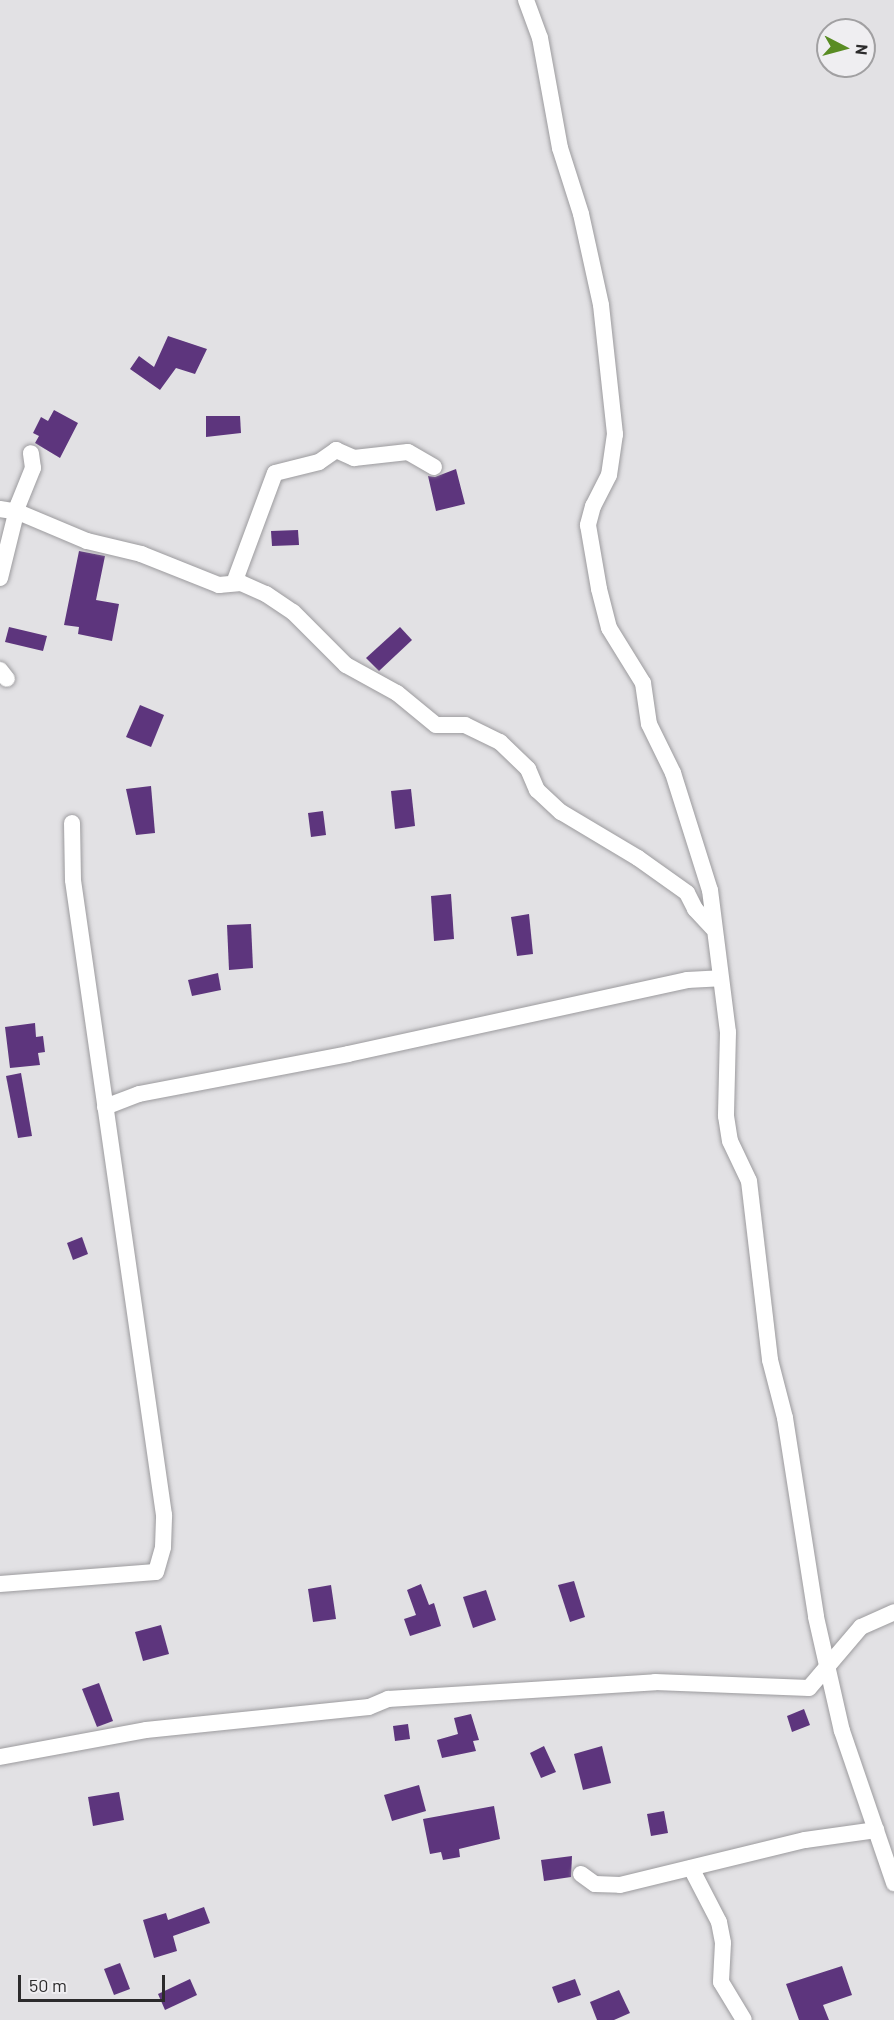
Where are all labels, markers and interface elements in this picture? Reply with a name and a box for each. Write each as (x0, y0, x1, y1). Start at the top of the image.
north arrow (816, 18, 876, 78)
text: N (852, 43, 872, 56)
scale bar (21, 1963, 168, 2001)
text: 50 m (29, 1974, 67, 1996)

